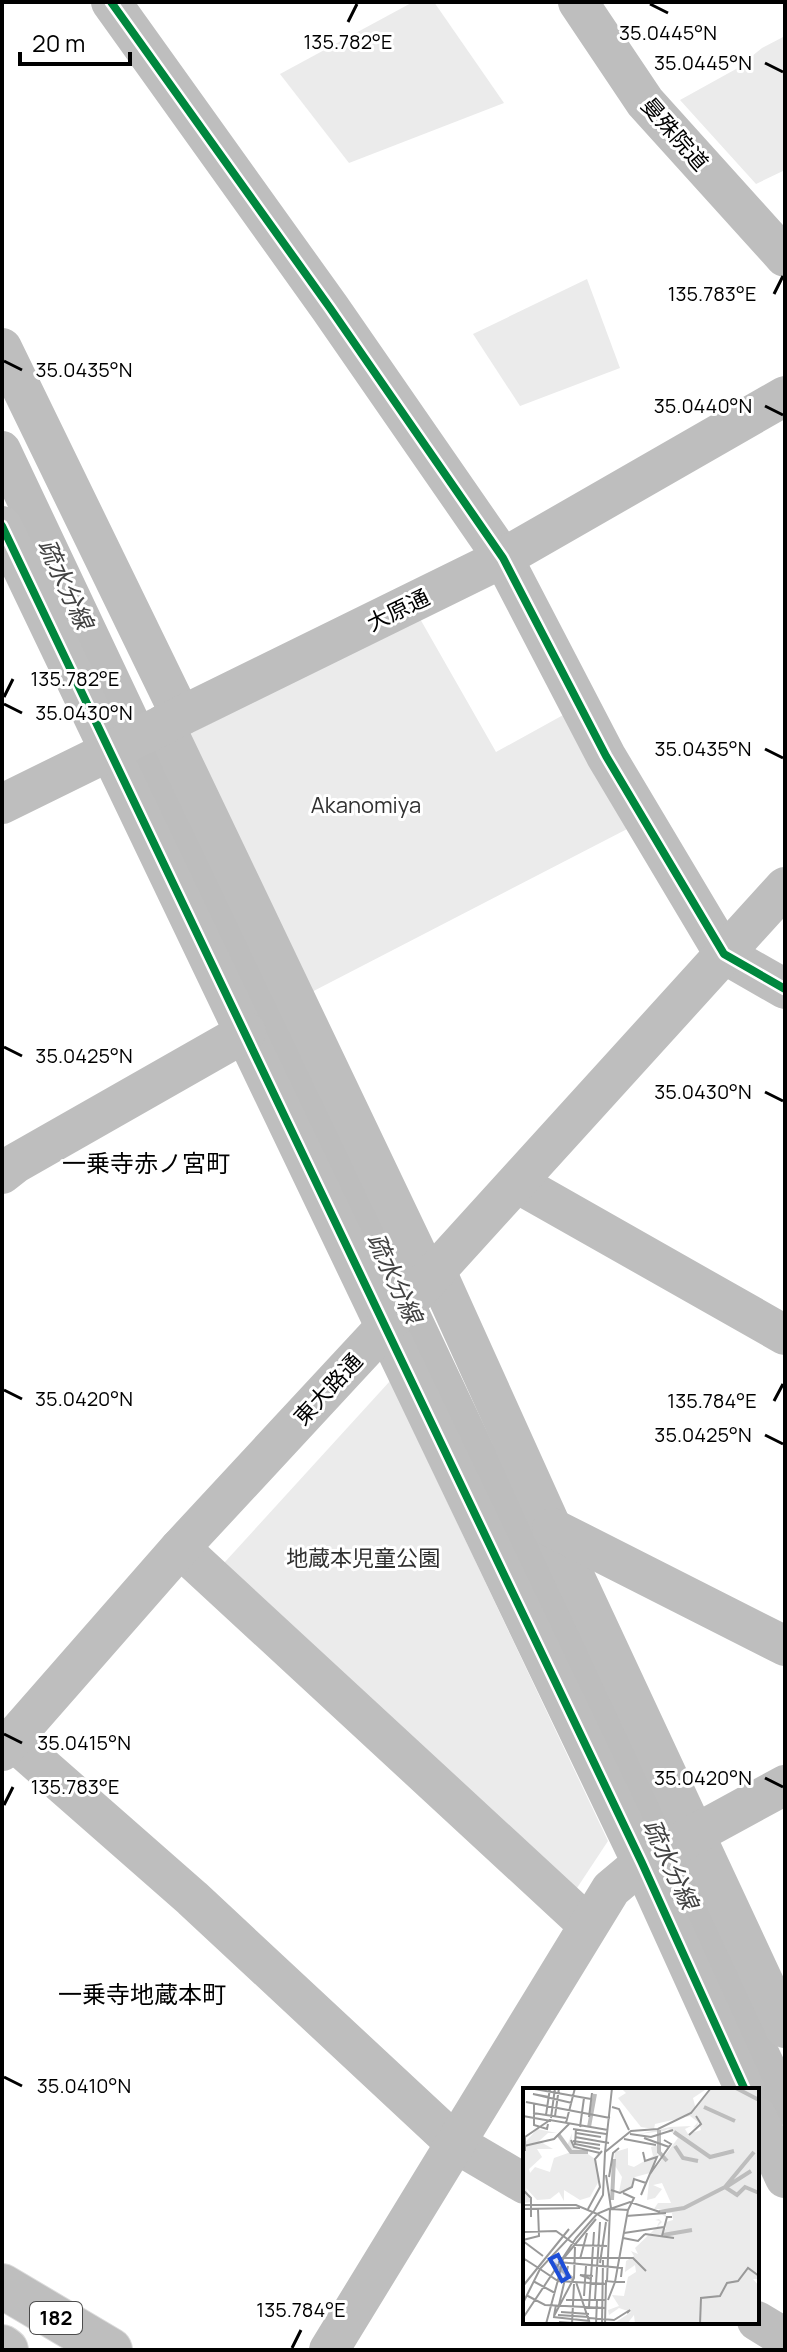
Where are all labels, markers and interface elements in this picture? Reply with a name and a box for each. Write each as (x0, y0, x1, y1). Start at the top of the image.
scale bar (20, 16, 130, 66)
text: 35.0445°N (619, 19, 717, 46)
text: 20 m (32, 26, 85, 59)
text: 135.782°E (304, 28, 392, 55)
text: 35.0445°N (654, 49, 752, 76)
street label: 曼殊院道 (635, 91, 715, 177)
text: 135.783°E (668, 280, 756, 307)
text: 35.0435°N (36, 356, 132, 383)
text: 35.0440°N (654, 392, 752, 419)
water label: 疏水分線 (31, 533, 103, 637)
street label: 大原通 (362, 582, 434, 638)
text: 135.782°E (31, 665, 119, 692)
text: 35.0430°N (35, 699, 133, 726)
text: 35.0435°N (655, 735, 751, 762)
park label: Akanomiya (311, 790, 421, 820)
text: 35.0425°N (35, 1042, 133, 1069)
text: 35.0430°N (654, 1078, 752, 1105)
district label: 一乗寺赤ノ宮町 (62, 1146, 230, 1179)
water label: 疏水分線 (360, 1227, 432, 1331)
street label: 東大路通 (287, 1347, 369, 1431)
text: 35.0420°N (35, 1385, 133, 1412)
text: 135.784°E (667, 1387, 757, 1414)
text: 35.0425°N (654, 1421, 752, 1448)
park label: 地蔵本児童公園 (286, 1543, 440, 1573)
text: 35.0415°N (37, 1729, 131, 1756)
text: 35.0420°N (654, 1764, 752, 1791)
text: 135.783°E (31, 1773, 119, 1800)
water label: 疏水分線 (636, 1813, 708, 1917)
district label: 一乗寺地蔵本町 (58, 1977, 226, 2010)
text: 35.0410°N (37, 2072, 131, 2099)
inset map (523, 2088, 759, 2324)
text: 135.784°E (256, 2296, 346, 2323)
road number: 182 (30, 2302, 82, 2334)

